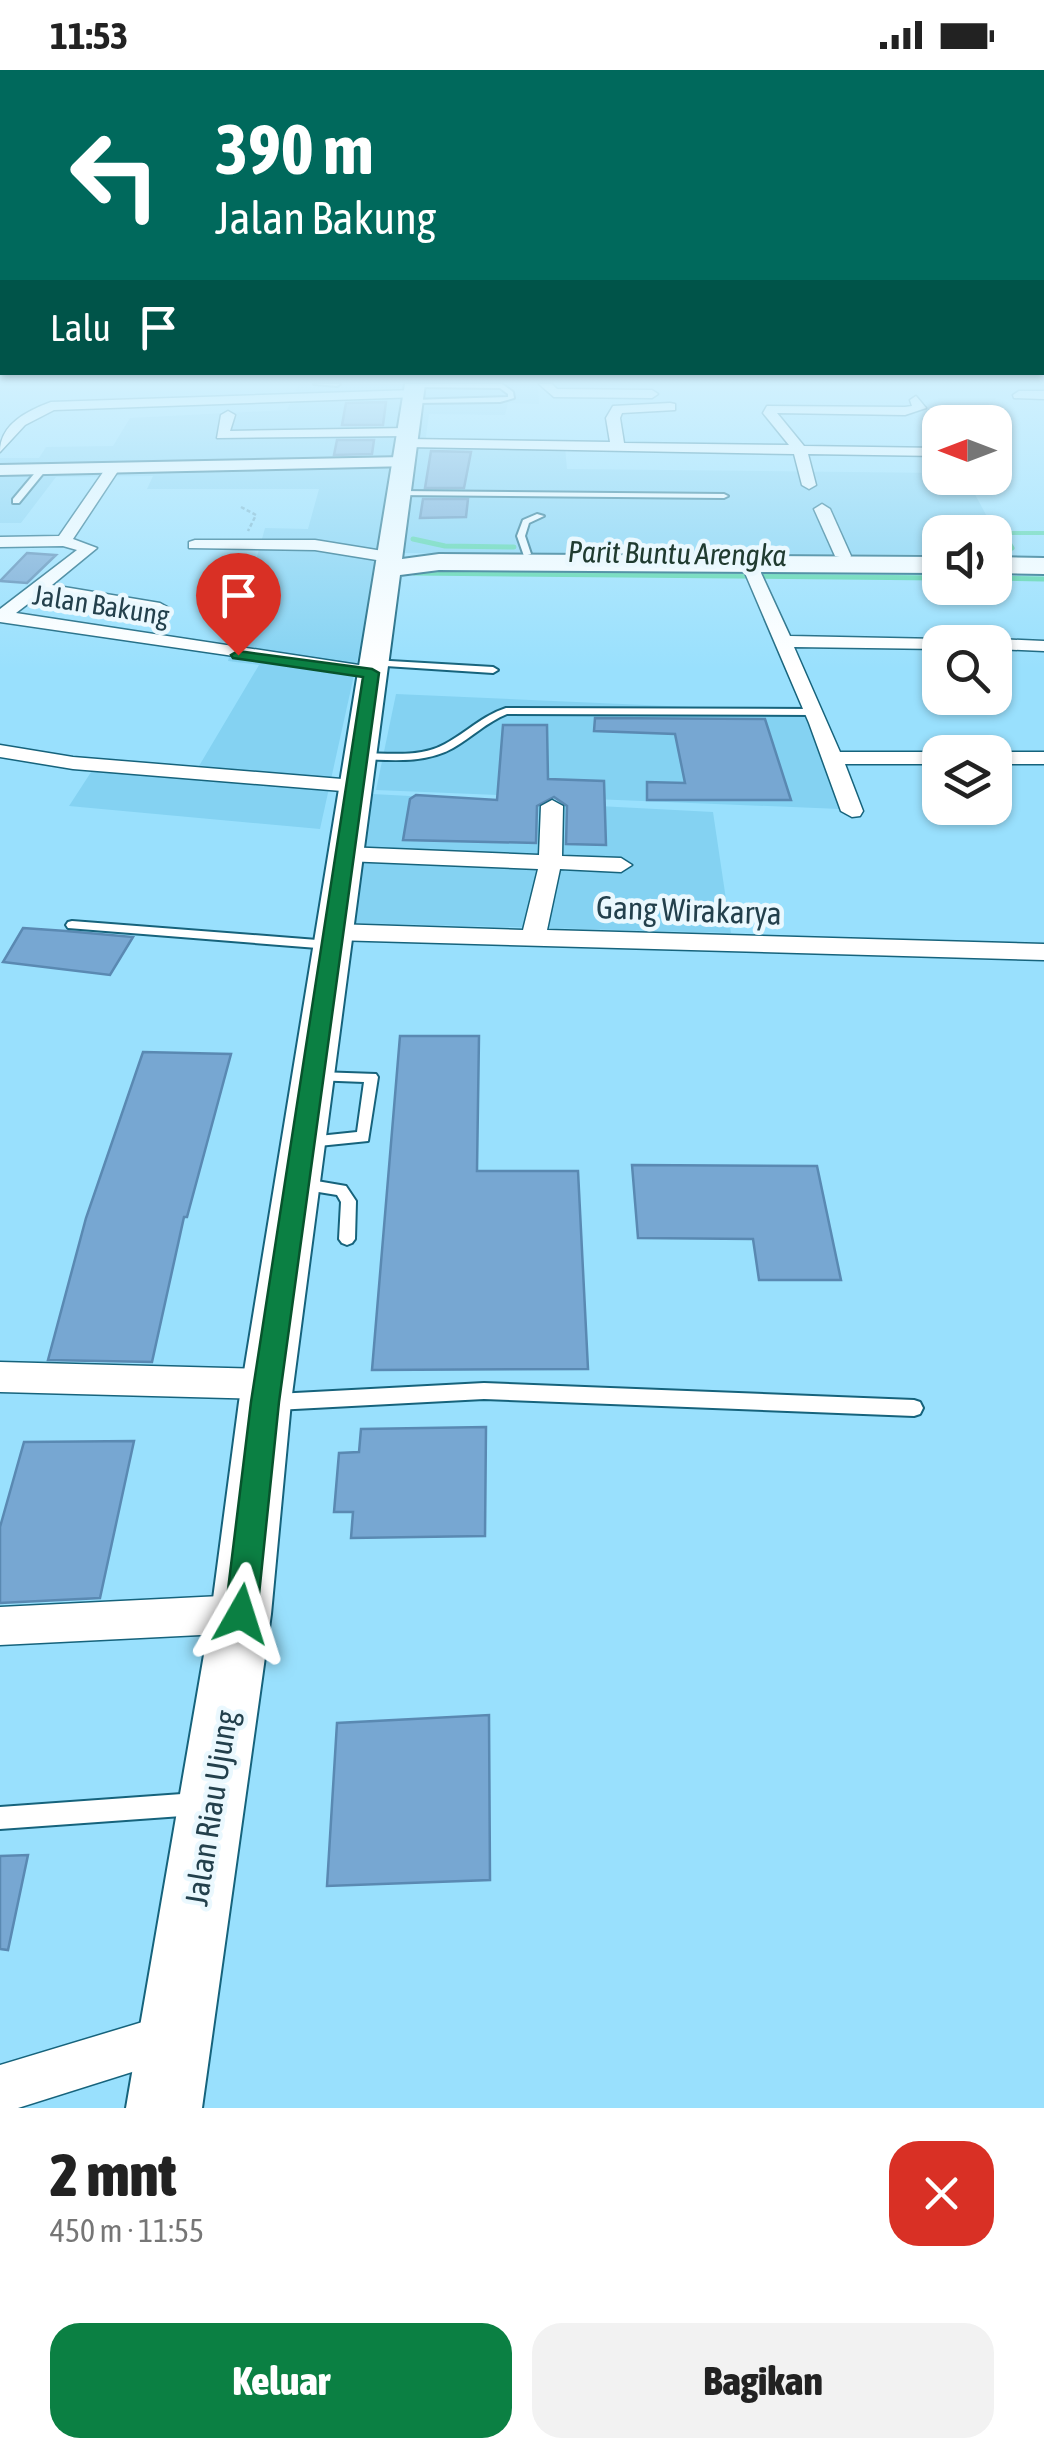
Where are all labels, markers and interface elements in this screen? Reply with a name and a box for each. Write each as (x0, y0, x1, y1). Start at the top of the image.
text: 11:53 (50, 14, 128, 57)
text: 390 m (215, 109, 374, 189)
icon: left (50, 110, 180, 240)
text: Jalan Bakung (215, 192, 436, 244)
icon: arrive (131, 300, 186, 355)
text: Lalu (50, 306, 111, 349)
north arrow (922, 405, 1012, 495)
map controls (922, 405, 1012, 825)
button: sound (922, 515, 1012, 605)
water label: Parit Buntu Arengka (567, 534, 787, 572)
pin (196, 553, 281, 656)
icon: arrive (211, 568, 266, 623)
street label: Jalan Bakung (31, 578, 171, 632)
button: search (922, 625, 1012, 715)
button: layers (922, 735, 1012, 825)
street label: Gang Wirakarya (595, 888, 783, 932)
position arrow (189, 1562, 293, 1666)
street label: Jalan Riau Ujung (177, 1707, 245, 1908)
text: 2 mnt (50, 2140, 176, 2209)
button: close (889, 2141, 994, 2246)
text: 450 m · 11:55 (50, 2212, 204, 2249)
button: Keluar (50, 2323, 512, 2438)
button: Bagikan (532, 2323, 994, 2438)

